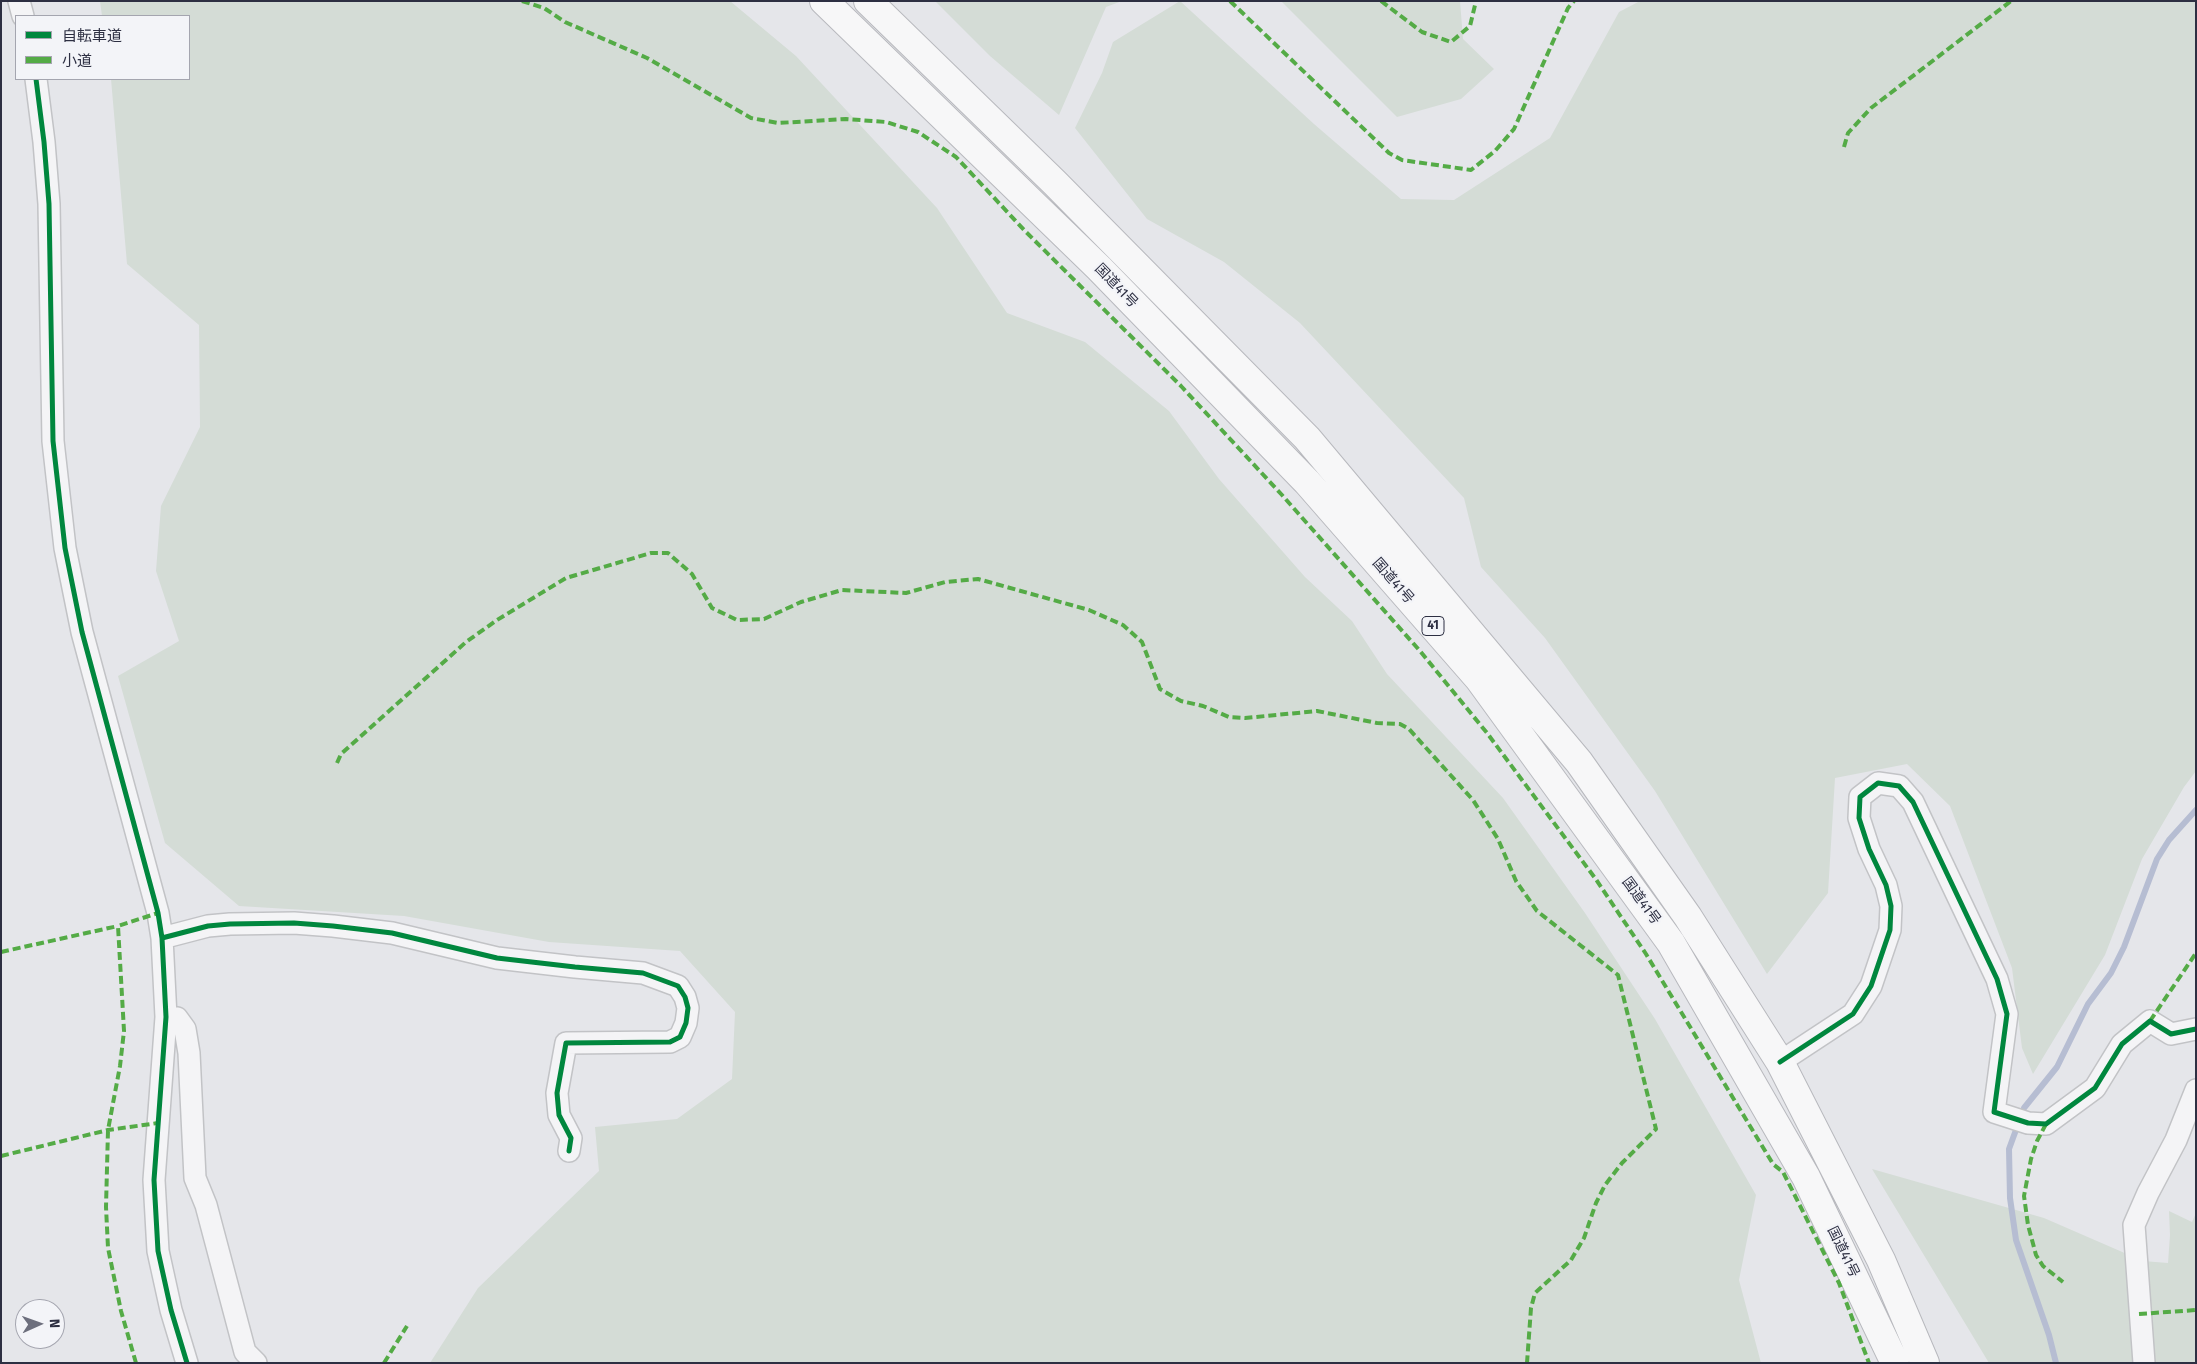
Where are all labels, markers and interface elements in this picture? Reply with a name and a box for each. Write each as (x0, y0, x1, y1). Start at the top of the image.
legend (15, 15, 190, 80)
text: 自転車道 (62, 27, 122, 45)
text: 小道 (62, 52, 92, 70)
street label: 国道41号 (1091, 260, 1141, 312)
street label: 国道41号 (1369, 555, 1417, 607)
road number: 41 (1422, 616, 1444, 636)
street label: 国道41号 (1618, 874, 1664, 928)
street label: 国道41号 (1823, 1224, 1863, 1280)
north arrow (15, 1299, 65, 1349)
text: N (46, 1319, 63, 1328)

